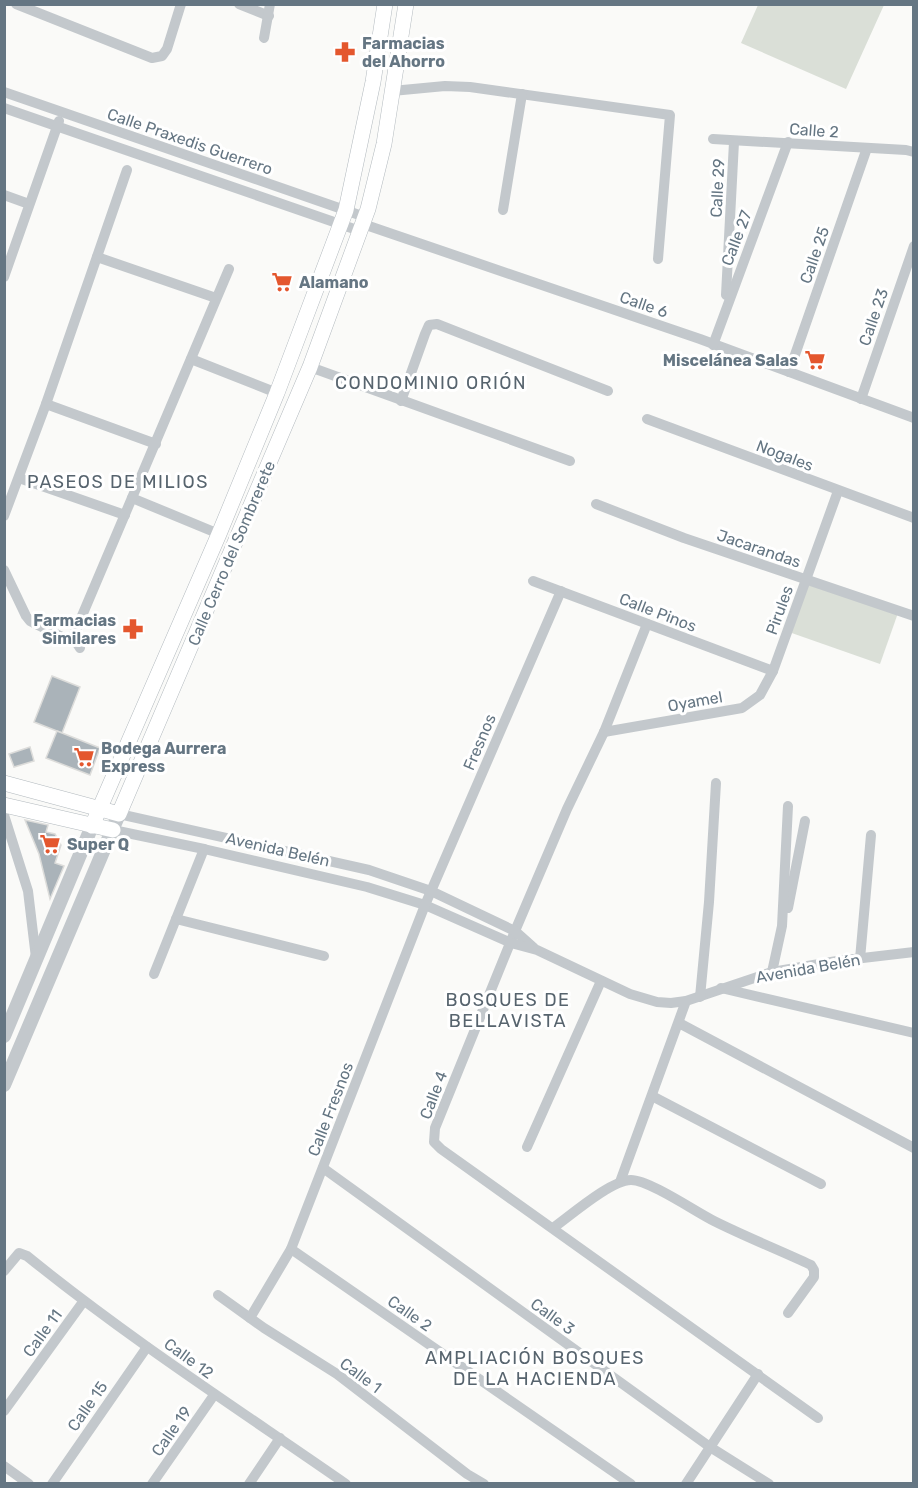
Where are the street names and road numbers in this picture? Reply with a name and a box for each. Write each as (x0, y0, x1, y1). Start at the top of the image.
street label: Calle Praxedis Guerrero (105, 104, 275, 179)
street label: Calle 2 (789, 119, 839, 142)
street label: Calle 29 (706, 158, 729, 218)
street label: Calle 27 (717, 208, 756, 269)
street label: Calle 25 (796, 224, 833, 286)
street label: Calle 23 (855, 286, 892, 348)
street label: Calle 6 (617, 287, 671, 322)
street label: Nogales (754, 436, 816, 475)
street label: Calle Cerro del Sombrerete (184, 458, 279, 648)
street label: Jacarandas (714, 525, 803, 572)
street label: Pirules (762, 583, 797, 637)
street label: Calle Pinos (616, 589, 699, 636)
street label: Oyamel (666, 687, 724, 716)
street label: Fresnos (459, 711, 500, 773)
street label: Avenida Belén (224, 828, 332, 871)
street label: Avenida Belén (754, 950, 862, 987)
street label: Calle Fresnos (304, 1059, 357, 1159)
street label: Calle 4 (416, 1068, 451, 1122)
street label: Calle 2 (384, 1291, 435, 1335)
street label: Calle 3 (527, 1294, 578, 1339)
street label: Calle 11 (19, 1306, 66, 1361)
street label: Calle 12 (160, 1334, 217, 1383)
street label: Calle 1 (336, 1354, 385, 1397)
street label: Calle 15 (63, 1378, 111, 1435)
street label: Calle 19 (147, 1403, 195, 1460)

